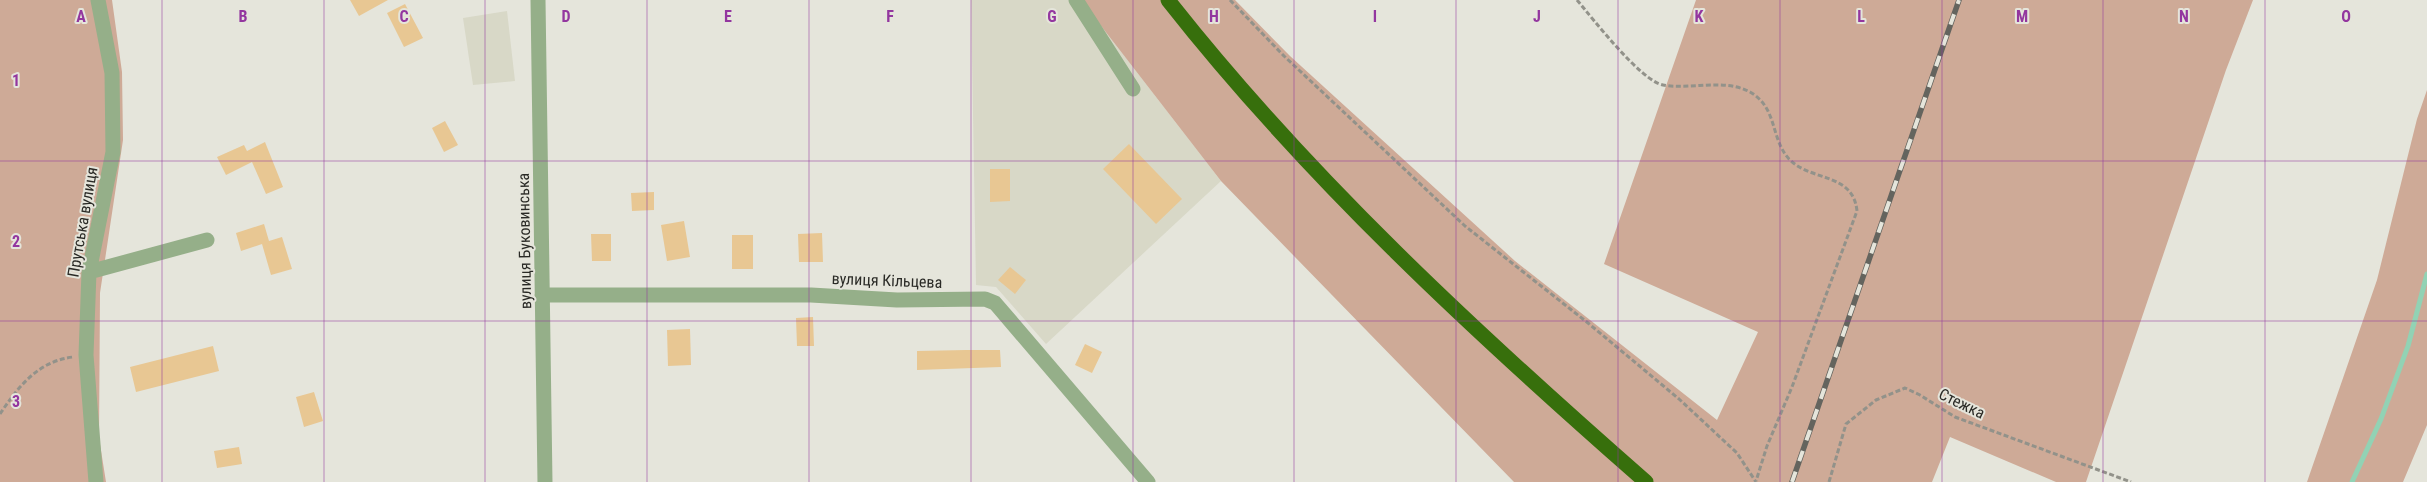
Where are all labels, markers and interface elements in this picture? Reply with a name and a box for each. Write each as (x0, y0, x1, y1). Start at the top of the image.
text: A (76, 7, 86, 26)
text: B (239, 7, 248, 26)
text: C (399, 7, 409, 26)
text: D (561, 7, 571, 26)
text: E (724, 7, 732, 26)
text: F (886, 7, 894, 26)
text: G (1047, 7, 1057, 26)
text: H (1209, 7, 1219, 26)
text: I (1373, 7, 1377, 26)
text: J (1533, 7, 1541, 26)
text: K (1695, 7, 1704, 26)
text: L (1857, 7, 1865, 26)
text: M (2016, 7, 2028, 26)
text: N (2179, 7, 2189, 26)
text: O (2341, 7, 2351, 26)
text: 1 (12, 71, 20, 90)
street label: Прутська вулиця (63, 166, 102, 279)
street label: вулиця Буковинська (514, 173, 535, 309)
text: 2 (12, 232, 20, 251)
street label: вулиця Кільцева (831, 269, 943, 292)
street label: Стежка (1936, 384, 1988, 423)
text: 3 (12, 392, 20, 411)

